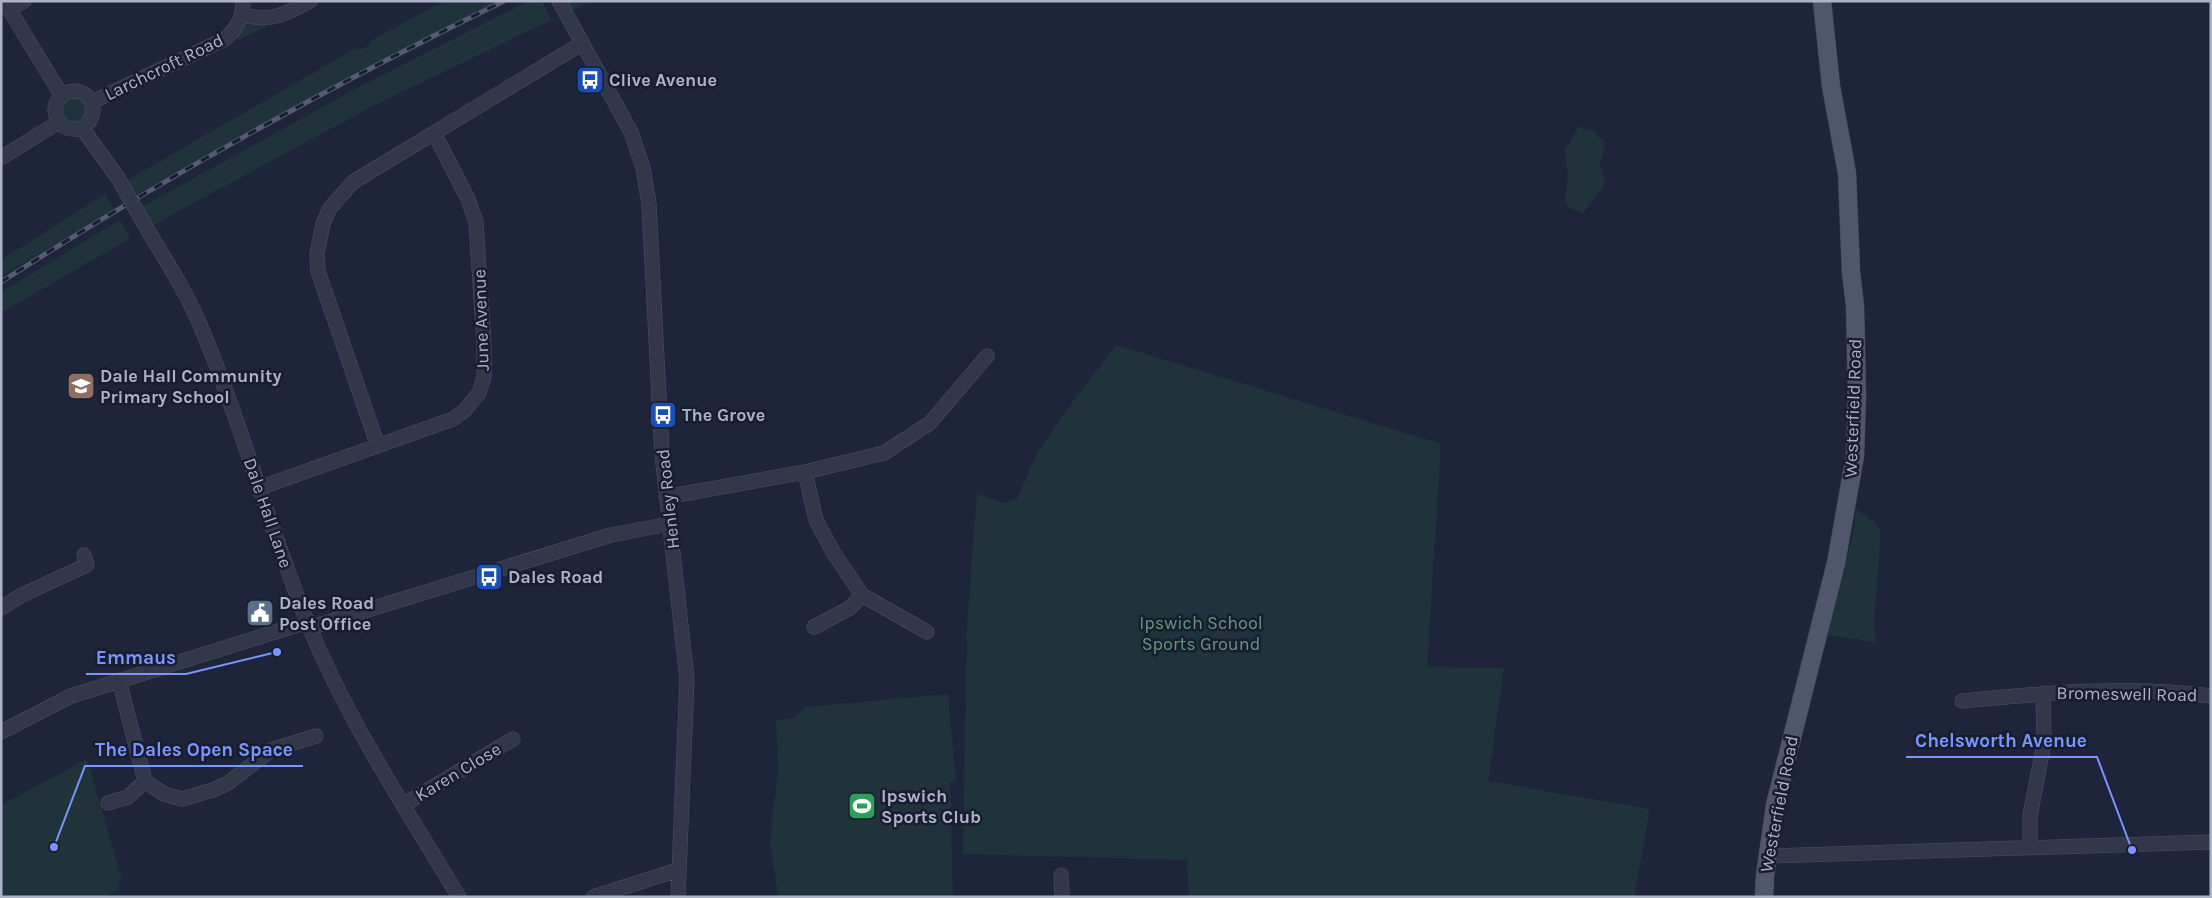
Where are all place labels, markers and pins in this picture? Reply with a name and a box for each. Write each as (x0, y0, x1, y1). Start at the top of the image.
bus stop icon: Clive Avenue (575, 65, 605, 95)
place label: Clive Avenue (609, 69, 717, 91)
place label: Dale Hall Community Primary School (100, 365, 282, 408)
school or university icon: Dale Hall Community Primary School (66, 371, 96, 401)
bus stop icon: The Grove (648, 400, 678, 430)
place label: The Grove (682, 404, 765, 426)
bus stop icon: Dales Road (474, 562, 504, 592)
place label: Dales Road (508, 566, 603, 588)
place label: Dales Road Post Office (279, 592, 374, 635)
public building icon: Dales Road Post Office (245, 598, 275, 628)
callout: Emmaus (86, 640, 186, 674)
callout: Chelsworth Avenue (1906, 723, 2097, 757)
callout: The Dales Open Space (85, 732, 303, 766)
place label: Ipswich Sports Club (881, 785, 981, 828)
sports icon: Ipswich Sports Club (847, 791, 877, 821)

